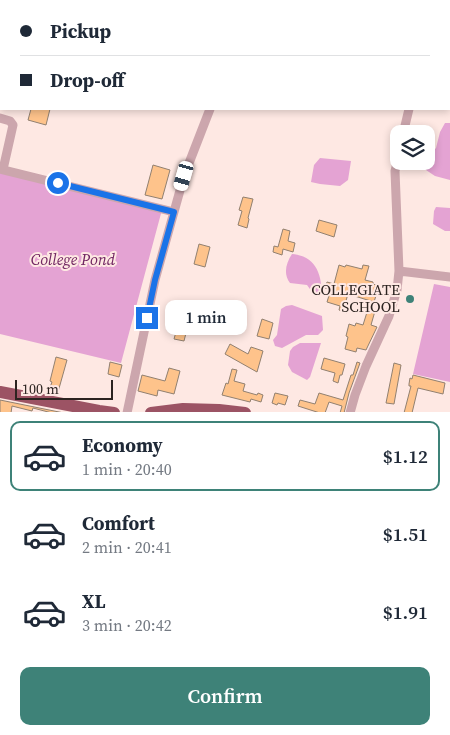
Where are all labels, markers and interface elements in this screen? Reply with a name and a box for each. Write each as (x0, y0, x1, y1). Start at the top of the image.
text: Pickup (50, 18, 111, 44)
text: Drop-off (50, 67, 124, 93)
map controls (390, 125, 435, 170)
button: layers (390, 125, 435, 170)
car (172, 160, 195, 192)
route start (47, 172, 69, 194)
water label: College Pond (31, 248, 116, 270)
place label: COLLEGIATE SCHOOL (311, 279, 400, 317)
marker: COLLEGIATE SCHOOL (404, 293, 416, 305)
callout: 1 min (164, 300, 247, 336)
text: 1 min (185, 306, 227, 328)
route end (136, 307, 158, 329)
scale bar (15, 378, 112, 401)
text: 100 m (22, 379, 59, 399)
text: Economy (82, 432, 163, 458)
icon: car (22, 434, 67, 479)
text: $1.12 (383, 443, 428, 469)
text: 1 min · 20:40 (82, 458, 172, 480)
text: Comfort (82, 510, 155, 536)
icon: car (22, 512, 67, 557)
text: $1.51 (383, 521, 428, 547)
text: 2 min · 20:41 (82, 536, 172, 558)
text: XL (82, 588, 105, 614)
icon: car (22, 590, 67, 635)
text: $1.91 (383, 599, 428, 625)
text: 3 min · 20:42 (82, 614, 172, 636)
button: Confirm (20, 667, 430, 725)

